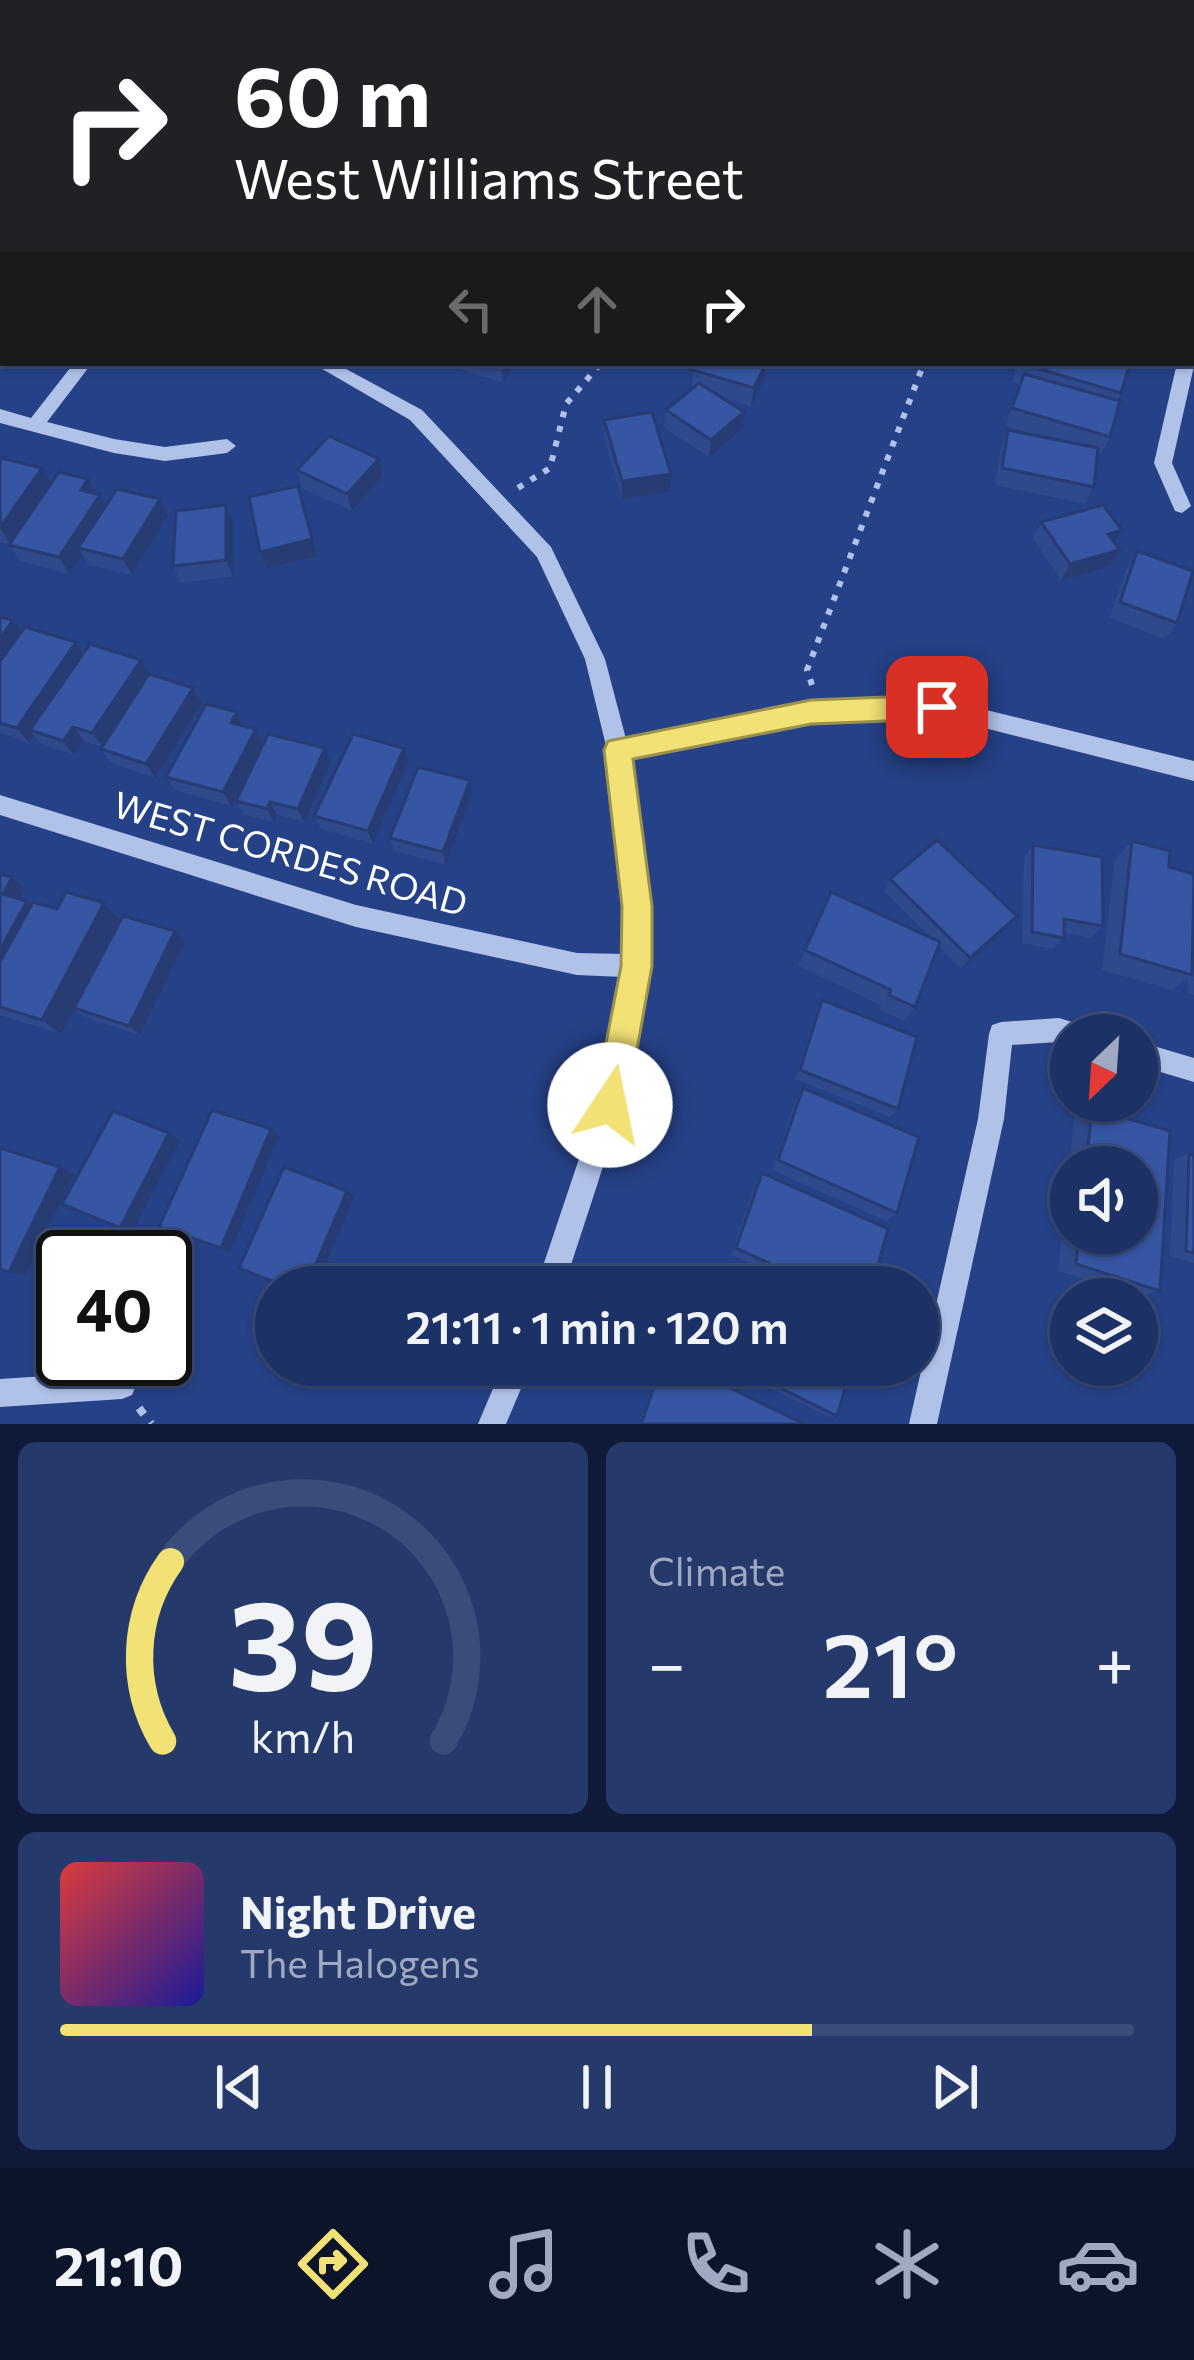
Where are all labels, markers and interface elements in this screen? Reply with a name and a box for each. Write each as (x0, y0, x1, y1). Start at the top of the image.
text: 60 m (234, 42, 431, 144)
icon: right (36, 48, 192, 204)
text: West Williams Street (234, 144, 744, 210)
icon: left (438, 276, 504, 342)
icon: ahead (564, 276, 630, 342)
icon: right (690, 276, 756, 342)
pin (886, 656, 988, 758)
icon: arrive (904, 674, 970, 740)
street label: WEST CORDES ROAD (109, 780, 473, 924)
north arrow (1050, 1014, 1158, 1122)
map controls (1050, 1014, 1158, 1386)
position arrow (547, 1042, 673, 1168)
button: sound (1050, 1146, 1158, 1254)
speed limit sign: 40 (36, 1230, 192, 1386)
button: layers (1050, 1278, 1158, 1386)
text: 21:11 · 1 min · 120 m (406, 1298, 788, 1353)
text: Climate (648, 1546, 785, 1594)
text: 39 (228, 1563, 378, 1716)
text: 21° (823, 1606, 958, 1717)
text: − (648, 1621, 686, 1702)
text: + (1095, 1621, 1134, 1702)
text: km/h (251, 1709, 355, 1762)
text: Night Drive (240, 1883, 476, 1938)
text: The Halogens (240, 1938, 480, 1986)
icon: previous (206, 2054, 272, 2120)
icon: pause (564, 2054, 630, 2120)
icon: next (922, 2054, 988, 2120)
icon: directions (291, 2222, 375, 2306)
icon: music (482, 2222, 566, 2306)
icon: phone (674, 2222, 758, 2306)
icon: climate (865, 2222, 949, 2306)
icon: car (1056, 2222, 1140, 2306)
text: 21:10 (54, 2231, 183, 2297)

